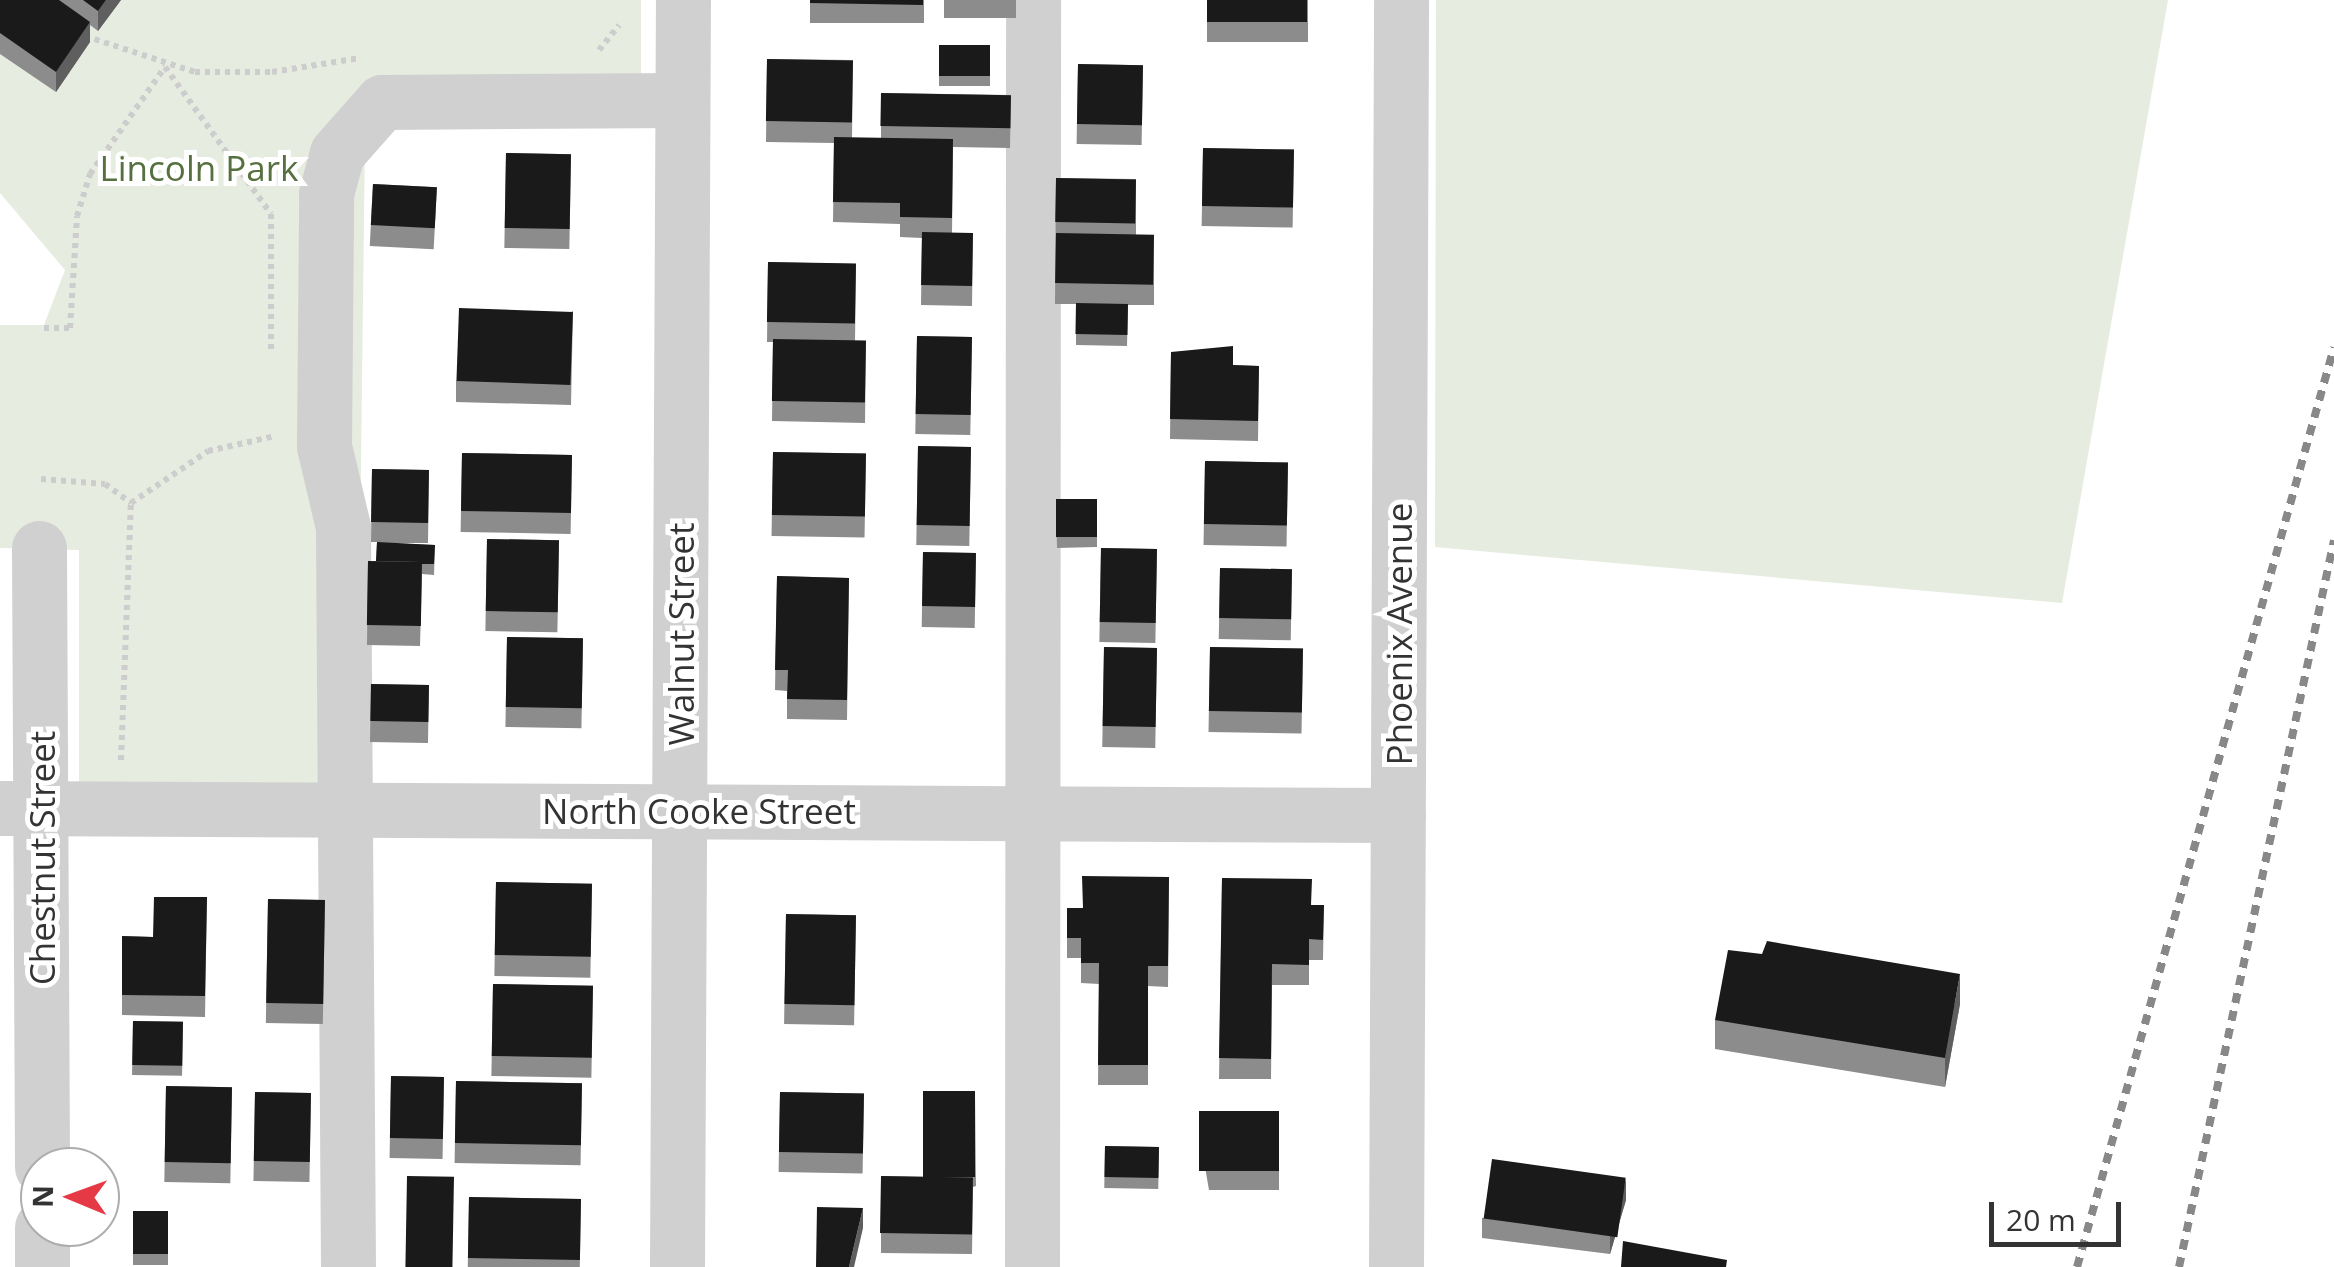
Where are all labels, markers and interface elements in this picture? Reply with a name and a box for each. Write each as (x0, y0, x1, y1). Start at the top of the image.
park label: Lincoln Park (100, 147, 298, 189)
street label: Phoenix Avenue (1378, 503, 1420, 765)
street label: Walnut Street (660, 523, 702, 745)
street label: Chestnut Street (21, 731, 63, 985)
street label: North Cooke Street (542, 790, 856, 832)
north arrow (20, 1147, 120, 1247)
scale bar (1994, 1182, 2126, 1244)
text: N (23, 1185, 61, 1208)
text: 20 m (2006, 1199, 2076, 1240)

